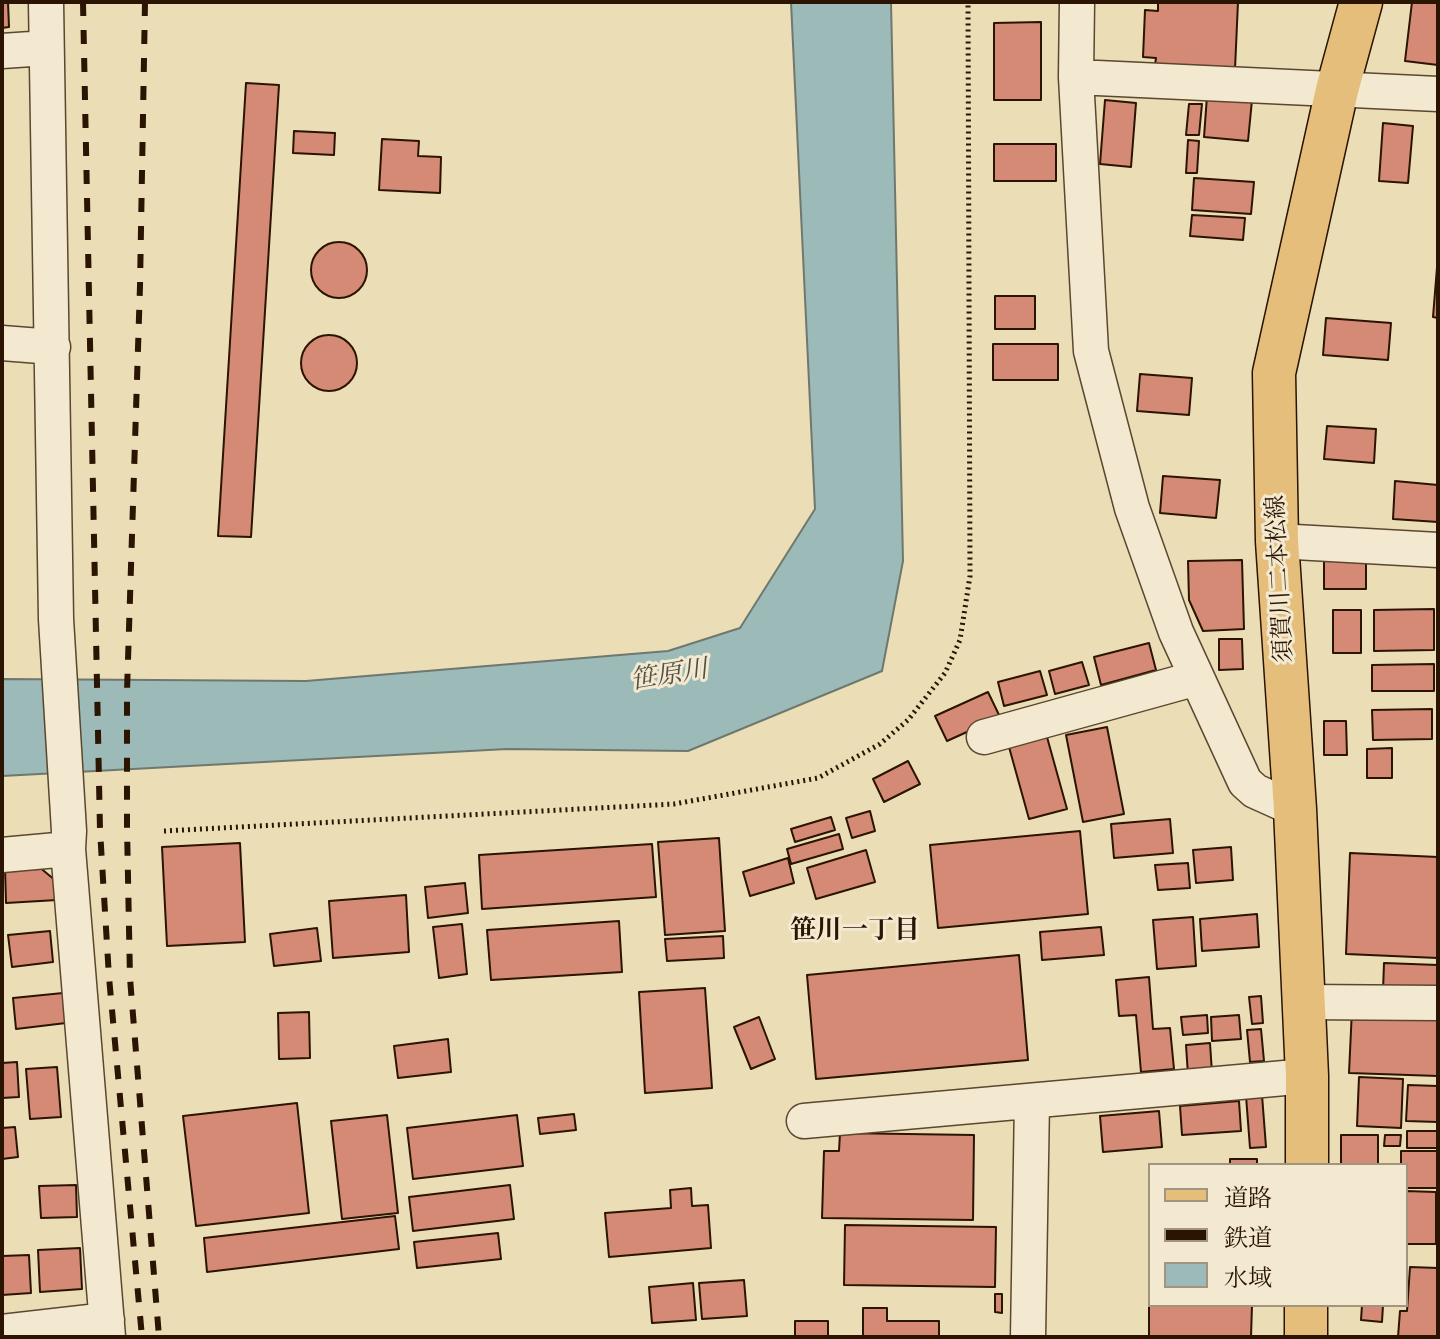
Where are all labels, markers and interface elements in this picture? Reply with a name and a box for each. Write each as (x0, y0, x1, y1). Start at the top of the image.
street label: 須賀川二本松線 (1262, 494, 1300, 664)
water label: 笹原川 (628, 654, 710, 698)
district label: 笹川一丁目 (790, 916, 920, 948)
legend (1148, 1163, 1408, 1307)
text: 道路 (1224, 1184, 1272, 1212)
text: 鉄道 (1224, 1224, 1272, 1252)
text: 水域 (1224, 1264, 1272, 1292)

